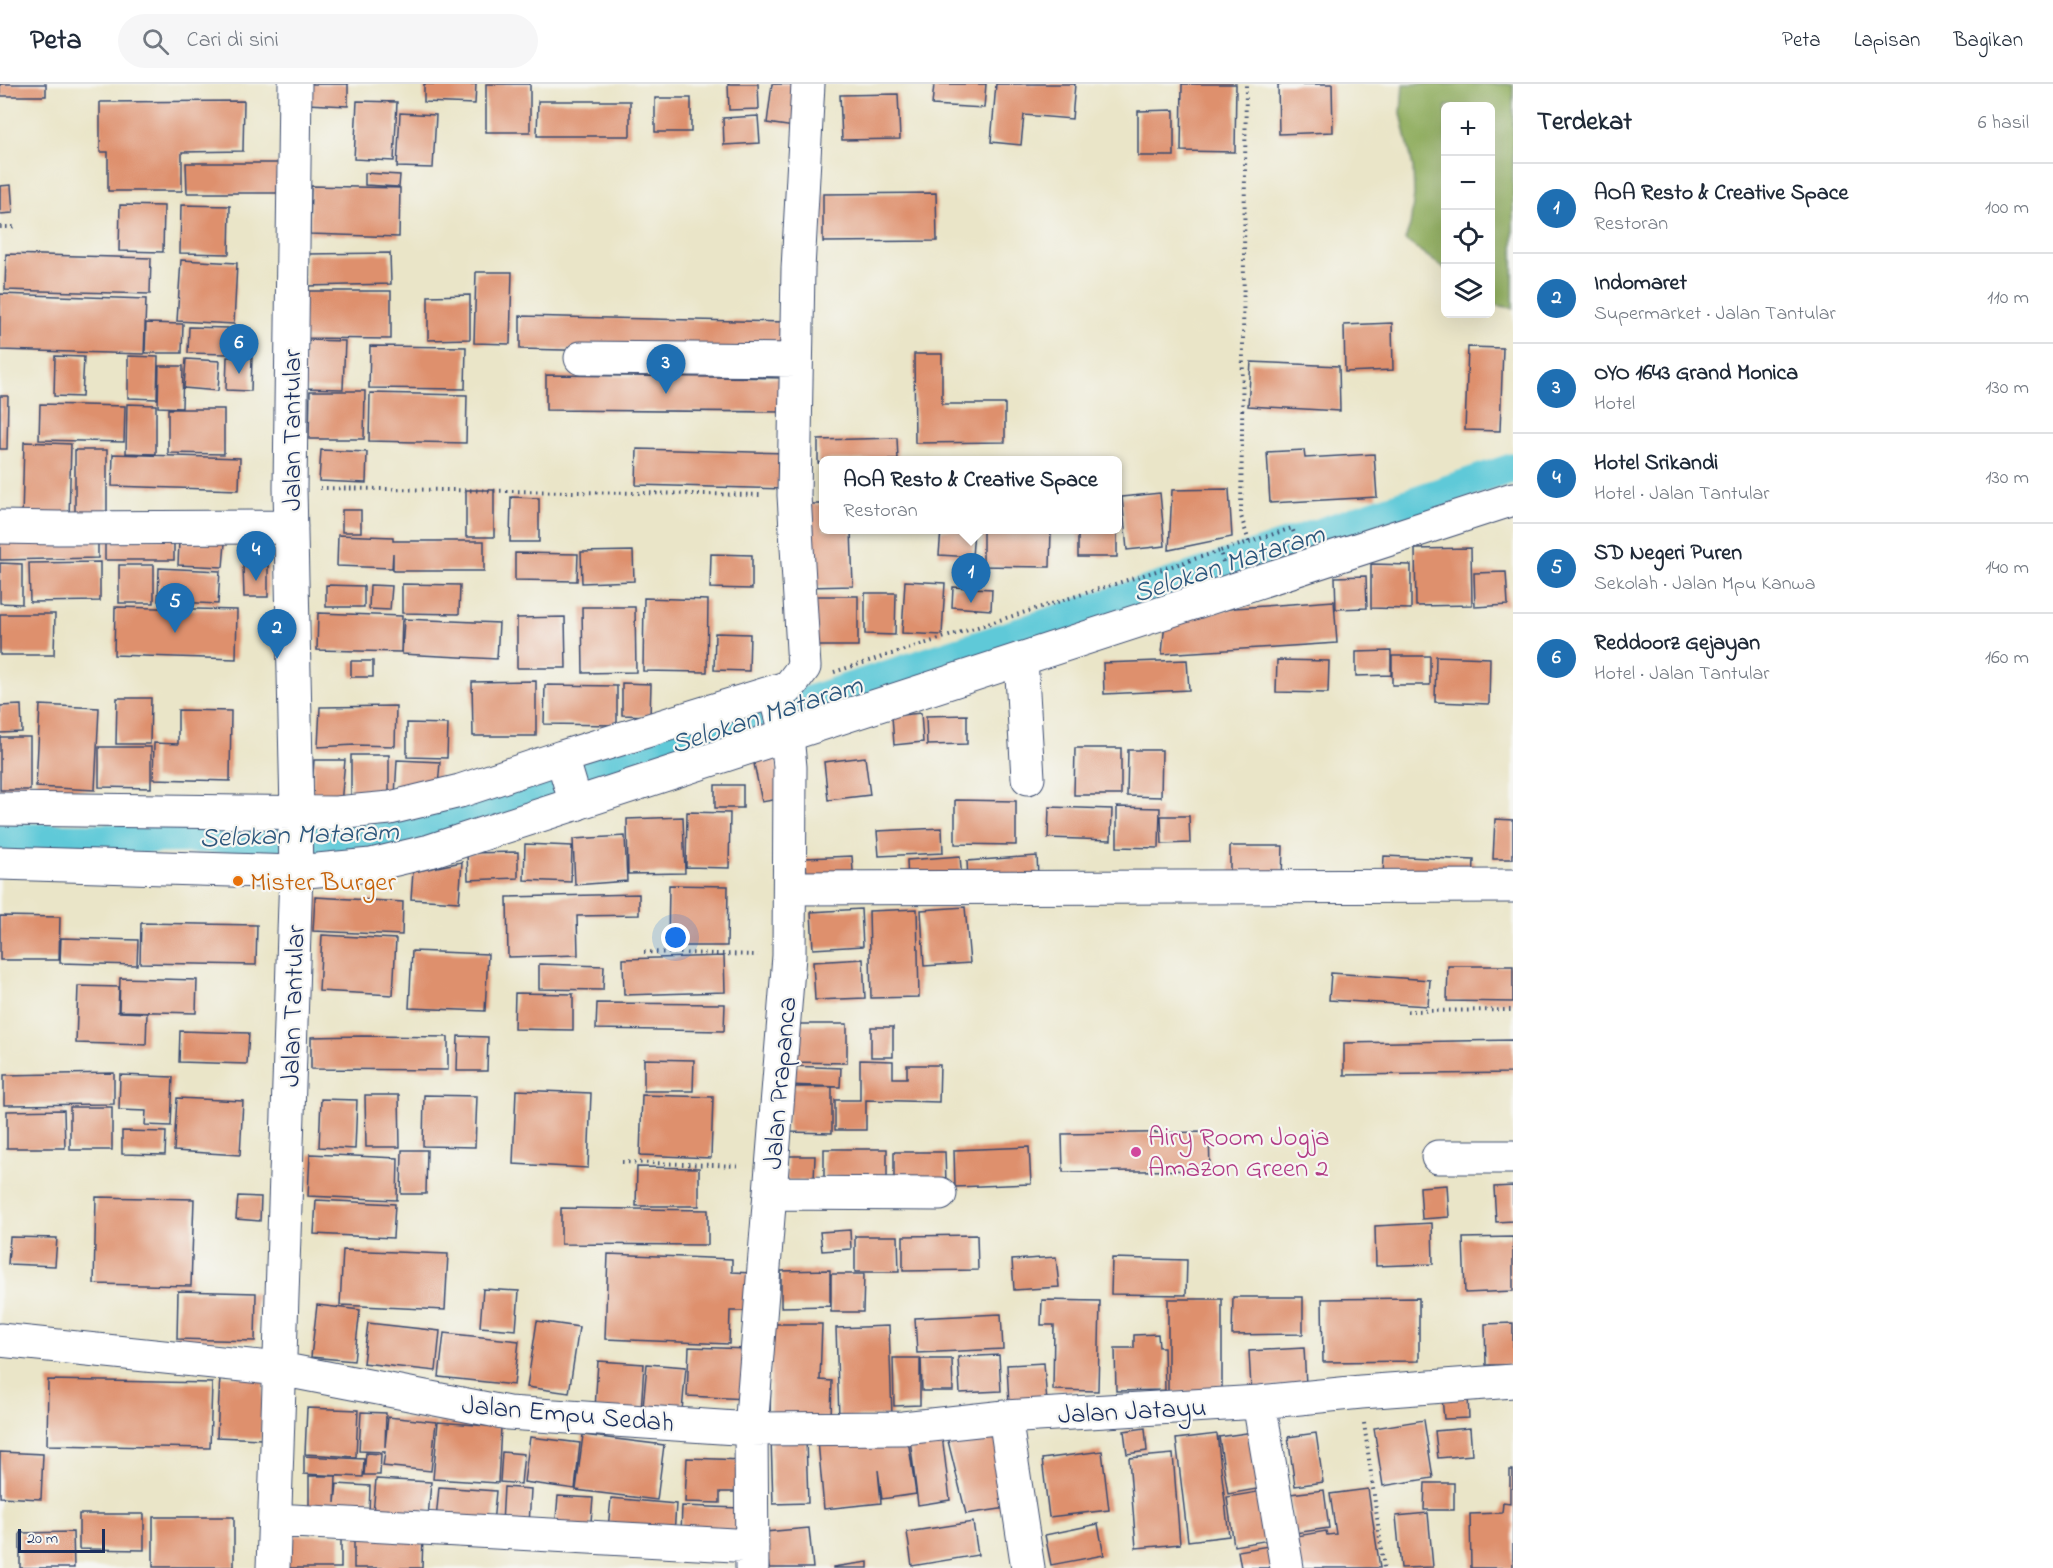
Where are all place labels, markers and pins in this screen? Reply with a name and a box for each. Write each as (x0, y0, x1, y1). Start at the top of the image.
pin: 6 (220, 324, 258, 374)
pin: 3 (646, 344, 686, 394)
pin: 4 (236, 532, 276, 581)
pin: 1 (952, 554, 990, 603)
pin: 5 (156, 584, 195, 633)
pin: 2 (258, 610, 296, 659)
place label: Mister Burger (250, 864, 396, 903)
marker: Mister Burger (231, 874, 245, 888)
place label: Airy Room Jogja Amazon Green 2 (1148, 1119, 1330, 1189)
marker: Airy Room Jogja Amazon Green 2 (1129, 1145, 1143, 1159)

